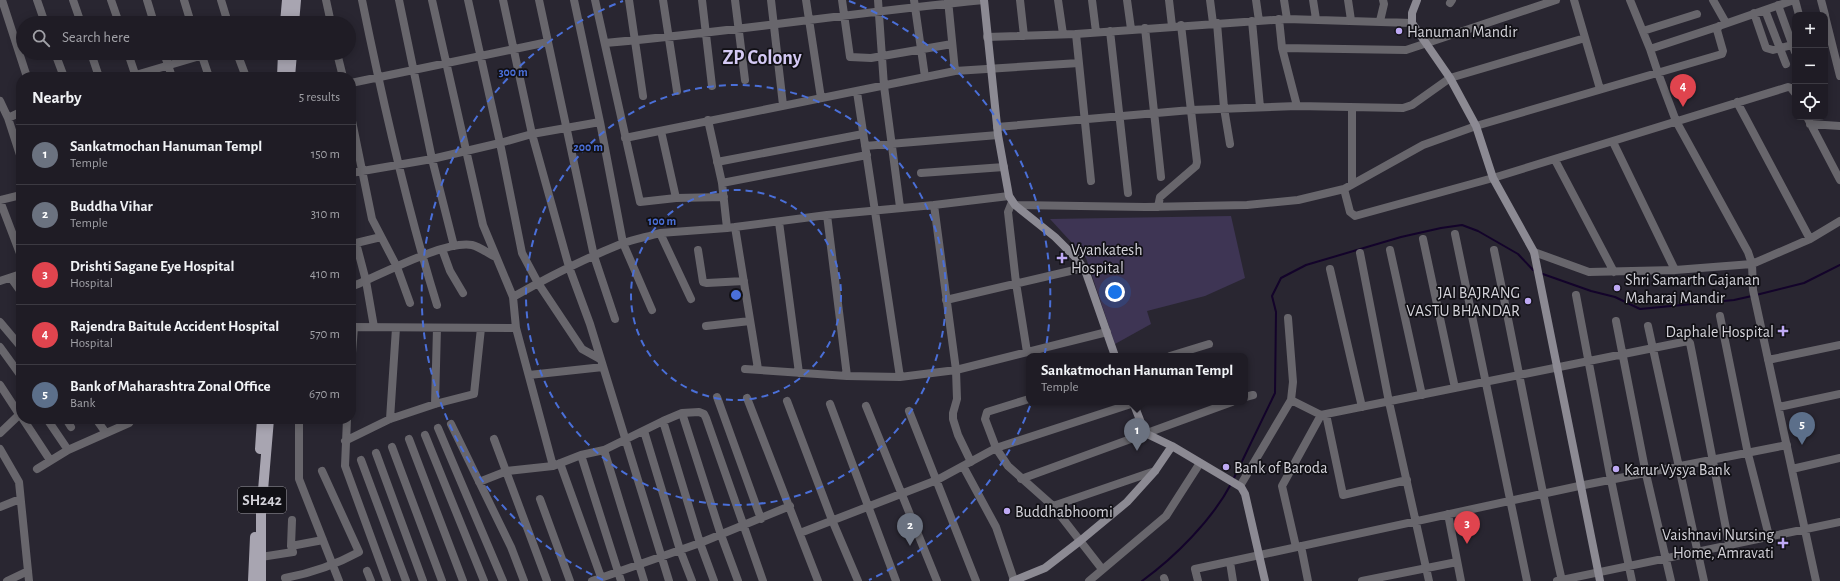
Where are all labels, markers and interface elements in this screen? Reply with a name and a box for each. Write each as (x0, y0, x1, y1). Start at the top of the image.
map controls (1792, 12, 1828, 120)
button: + (1792, 12, 1828, 48)
search box (16, 16, 356, 60)
place label: Hanuman Mandir (1407, 24, 1518, 40)
marker: Hanuman Mandir (1394, 26, 1404, 36)
icon: search (30, 27, 52, 49)
text: Search here (62, 30, 130, 45)
district label: ZP Colony (722, 48, 802, 68)
button: − (1792, 48, 1828, 84)
text: 300 m (498, 66, 528, 78)
pin: 4 (1670, 74, 1696, 107)
button: locate (1792, 84, 1828, 120)
text: Nearby (32, 89, 82, 106)
text: 5 results (299, 91, 340, 104)
text: Sankatmochan Hanuman Templ (70, 139, 262, 154)
text: 200 m (573, 141, 603, 153)
text: 1 (43, 148, 47, 161)
text: 150 m (311, 148, 340, 161)
text: Temple (70, 157, 108, 170)
text: Buddha Vihar (70, 199, 153, 214)
text: 2 (42, 208, 48, 221)
text: 310 m (311, 208, 340, 221)
text: 100 m (648, 215, 676, 227)
text: Temple (70, 217, 108, 230)
place label: Vyankatesh Hospital (1071, 242, 1143, 276)
marker: Vyankatesh Hospital (1056, 252, 1068, 264)
text: Drishti Sagane Eye Hospital (70, 259, 235, 274)
text: 3 (42, 268, 48, 281)
text: 410 m (310, 268, 340, 281)
place label: Shri Samarth Gajanan Maharaj Mandir (1625, 272, 1760, 307)
text: Hospital (70, 277, 113, 290)
your location (1105, 282, 1125, 302)
marker: Shri Samarth Gajanan Maharaj Mandir (1612, 283, 1622, 293)
place label: JAI BAJRANG VASTU BHANDAR (1406, 285, 1520, 319)
centre of rings (729, 288, 743, 302)
marker: JAI BAJRANG VASTU BHANDAR (1523, 296, 1533, 306)
text: Rajendra Baitule Accident Hospital (70, 319, 279, 334)
place label: Daphale Hospital (1666, 324, 1774, 340)
marker: Daphale Hospital (1777, 325, 1789, 337)
text: 4 (42, 328, 48, 341)
text: 570 m (310, 328, 340, 341)
text: Hospital (70, 337, 113, 350)
popup (1026, 353, 1248, 405)
text: Sankatmochan Hanuman Templ (1041, 363, 1233, 378)
text: Bank of Maharashtra Zonal Office (70, 379, 271, 394)
text: Temple (1041, 381, 1079, 394)
text: 5 (42, 388, 48, 401)
text: 670 m (309, 388, 340, 401)
text: Bank (70, 397, 96, 410)
pin: 5 (1789, 412, 1815, 445)
pin: 1 (1124, 418, 1150, 451)
place label: Bank of Baroda (1234, 460, 1328, 476)
marker: Bank of Baroda (1221, 462, 1231, 472)
place label: Karur Vysya Bank (1624, 462, 1731, 479)
marker: Karur Vysya Bank (1611, 464, 1621, 474)
road number: SH242 (238, 487, 286, 513)
place label: Buddhabhoomi (1015, 504, 1113, 520)
marker: Buddhabhoomi (1002, 506, 1012, 516)
pin: 3 (1454, 511, 1480, 544)
pin: 2 (897, 513, 923, 546)
place label: Vaishnavi Nursing Home, Amravati (1662, 527, 1774, 561)
marker: Vaishnavi Nursing Home, Amravati (1777, 537, 1789, 549)

